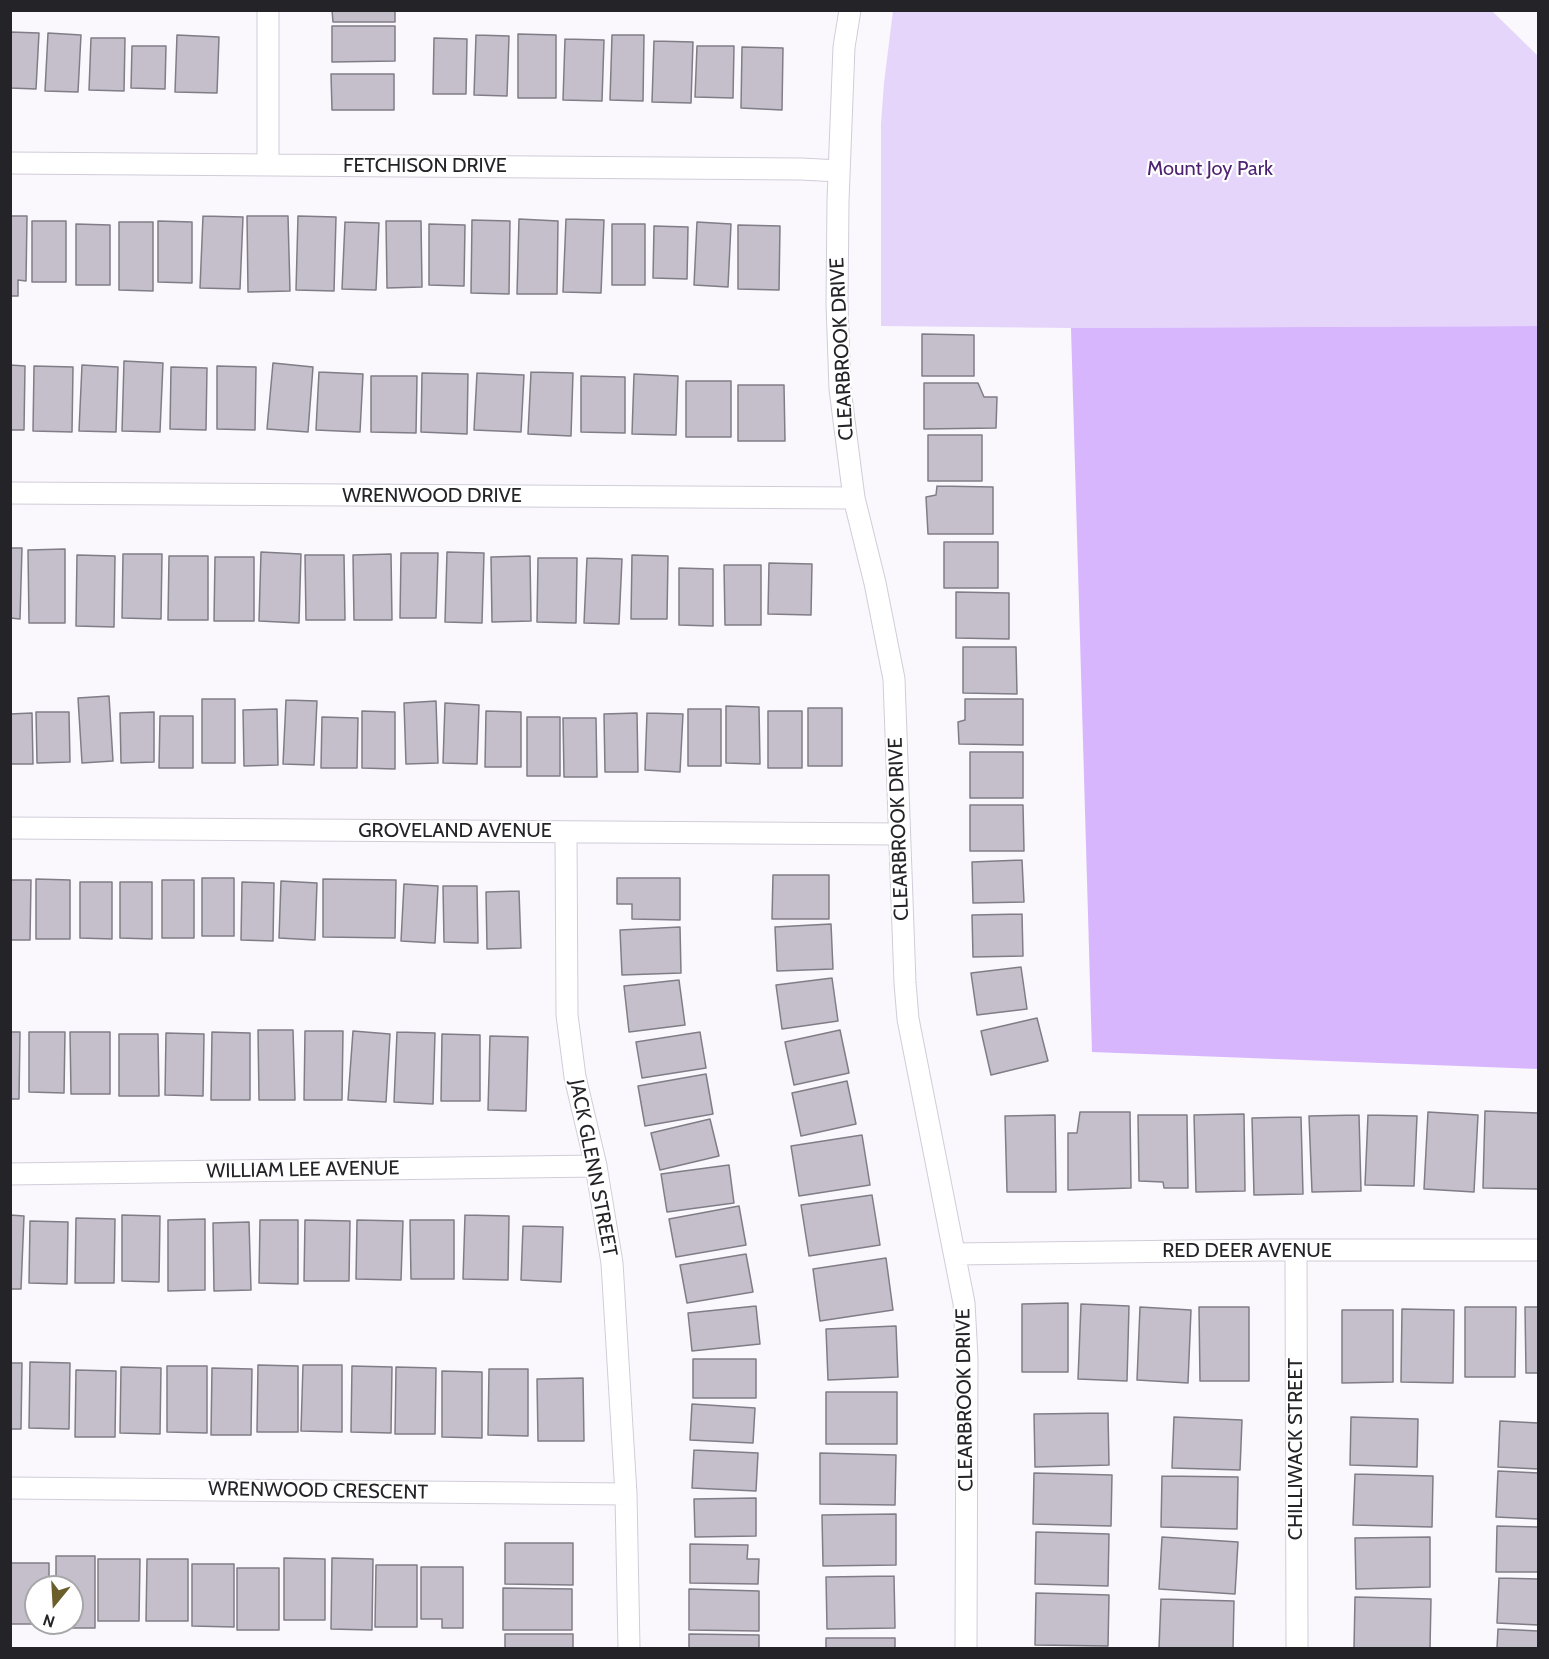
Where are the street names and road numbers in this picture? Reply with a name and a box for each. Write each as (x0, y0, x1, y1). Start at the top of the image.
street label: FETCHISON DRIVE (343, 154, 507, 178)
street label: CLEARBROOK DRIVE (825, 257, 859, 441)
street label: WRENWOOD DRIVE (342, 484, 522, 508)
street label: CLEARBROOK DRIVE (884, 737, 914, 921)
street label: GROVELAND AVENUE (358, 819, 552, 843)
street label: JACK GLENN STREET (564, 1077, 622, 1259)
street label: WILLIAM LEE AVENUE (206, 1156, 400, 1184)
street label: RED DEER AVENUE (1162, 1239, 1332, 1263)
street label: CLEARBROOK DRIVE (951, 1308, 979, 1492)
street label: CHILLIWACK STREET (1284, 1358, 1308, 1540)
street label: WRENWOOD CRESCENT (208, 1477, 428, 1505)

